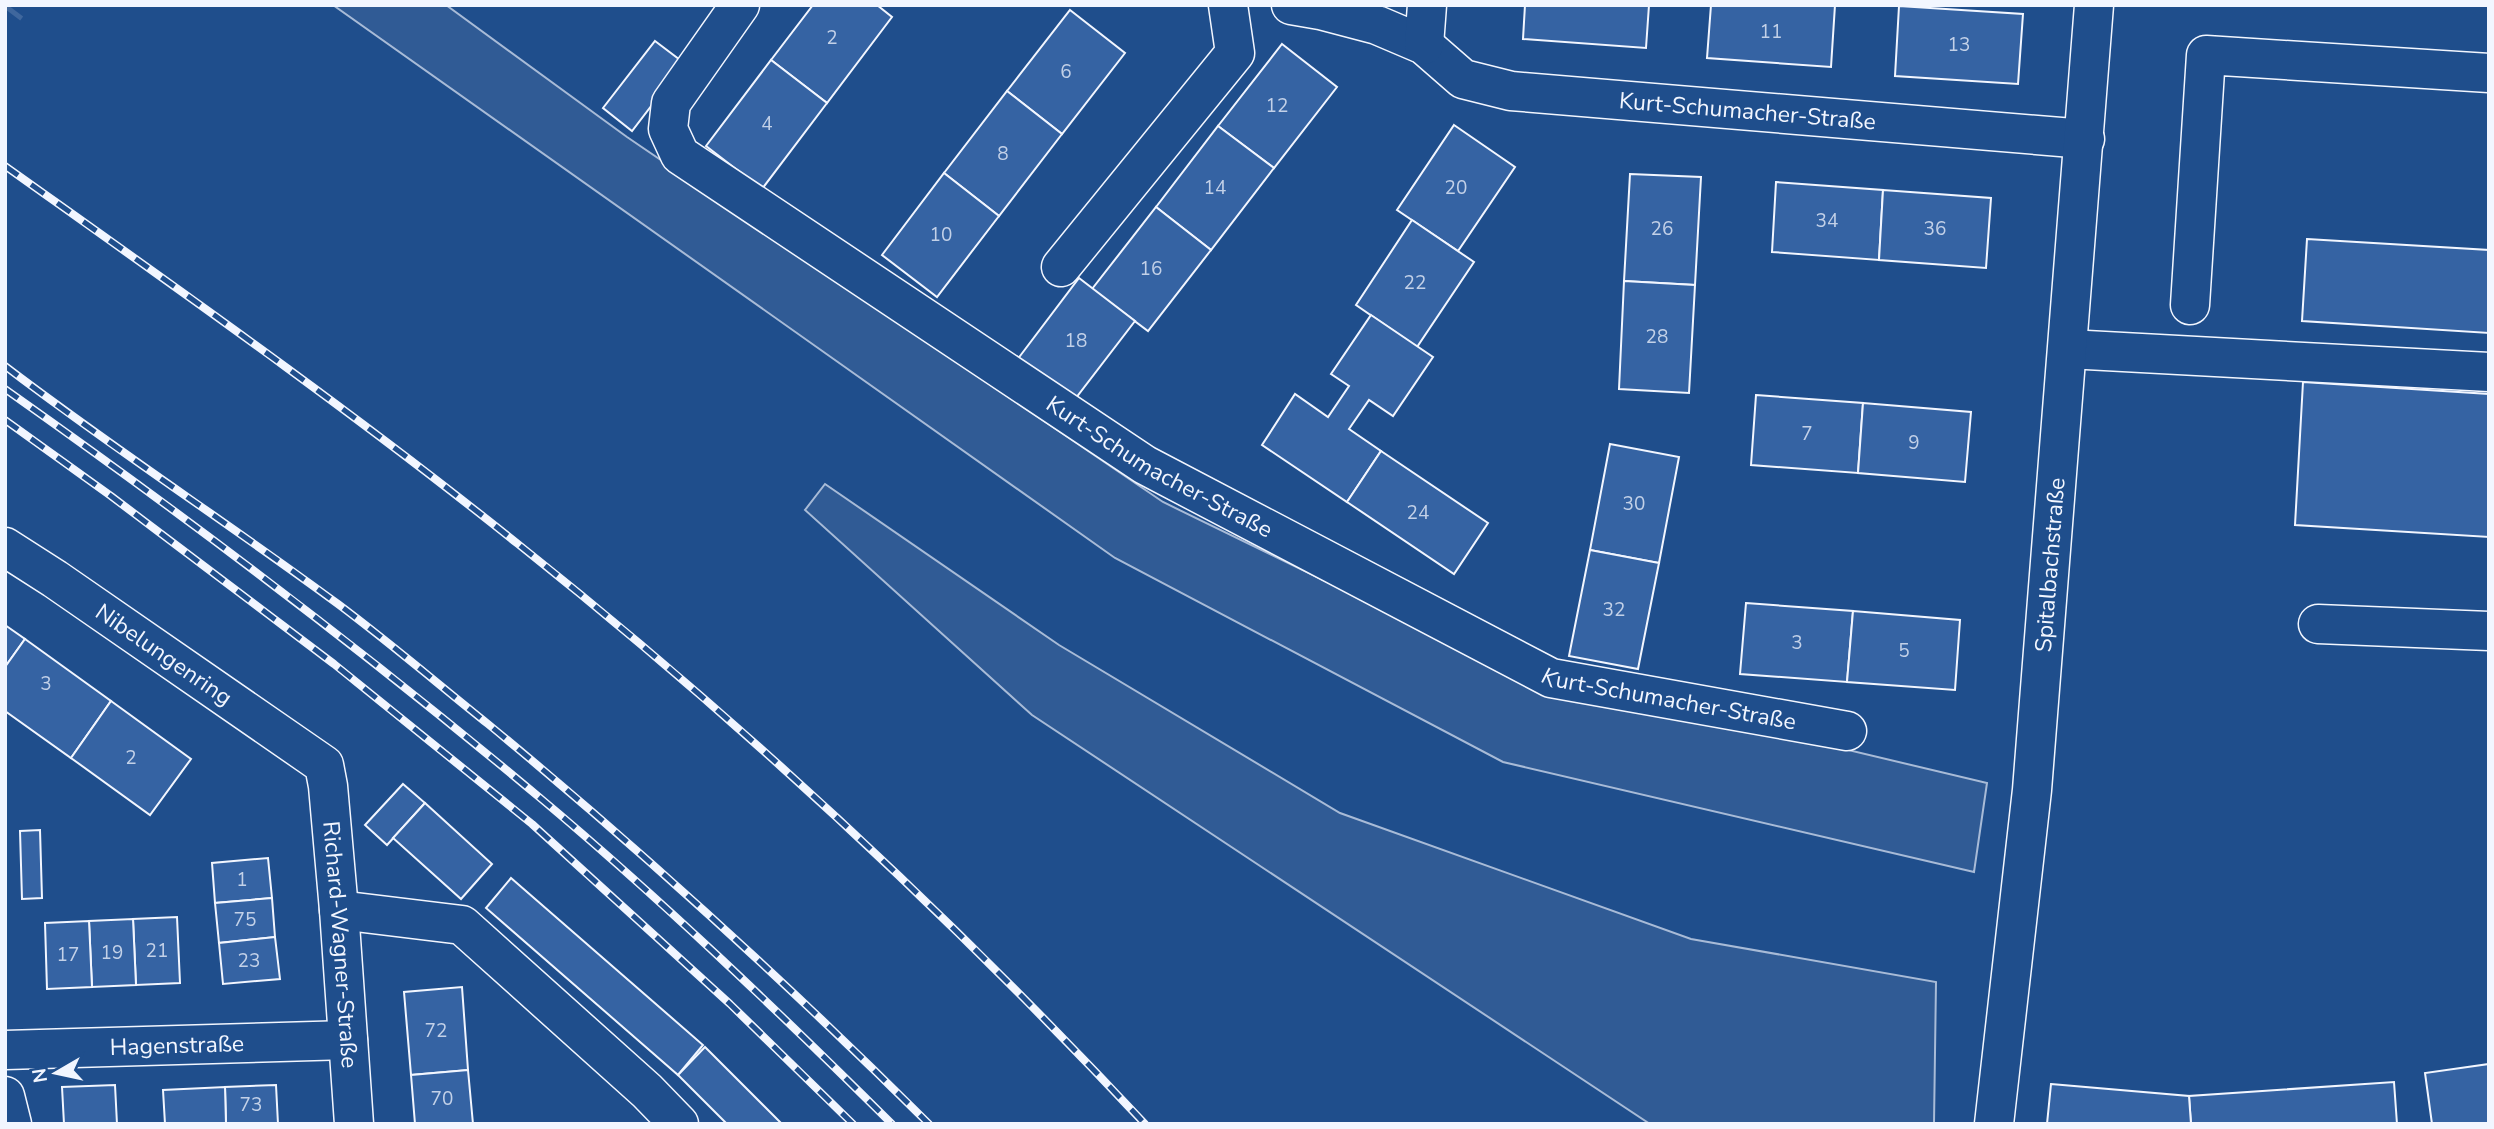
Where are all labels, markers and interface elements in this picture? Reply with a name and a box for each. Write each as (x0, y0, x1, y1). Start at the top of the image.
house number: 11 (1760, 19, 1782, 45)
house number: 2 (826, 25, 838, 51)
house number: 13 (1948, 32, 1970, 58)
house number: 6 (1060, 59, 1072, 85)
street label: Kurt-Schumacher-Straße (1618, 85, 1877, 137)
house number: 12 (1266, 93, 1288, 119)
house number: 4 (761, 111, 773, 137)
house number: 8 (997, 141, 1009, 167)
house number: 14 (1204, 175, 1226, 201)
house number: 20 (1445, 175, 1467, 201)
house number: 34 (1816, 208, 1838, 234)
house number: 26 (1651, 216, 1673, 242)
house number: 36 (1924, 216, 1946, 242)
house number: 10 (930, 222, 952, 248)
house number: 16 (1140, 256, 1162, 282)
house number: 22 (1404, 270, 1426, 296)
house number: 28 (1646, 324, 1668, 350)
house number: 18 (1065, 328, 1087, 354)
street label: Kurt-Schumacher-Straße (1040, 388, 1278, 545)
house number: 7 (1801, 421, 1813, 447)
house number: 9 (1908, 430, 1920, 456)
street label: Spitalbachstraße (2027, 476, 2072, 653)
house number: 30 (1623, 491, 1645, 517)
house number: 24 (1407, 500, 1429, 526)
street label: Nibelungenring (90, 596, 239, 713)
house number: 32 (1603, 597, 1625, 623)
house number: 3 (1791, 630, 1803, 656)
house number: 5 (1898, 638, 1910, 664)
street label: Kurt-Schumacher-Straße (1536, 660, 1799, 737)
house number: 3 (40, 671, 52, 697)
house number: 2 (125, 745, 137, 771)
street label: Richard-Wagner-Straße (316, 820, 366, 1069)
house number: 1 (236, 867, 248, 893)
house number: 75 (234, 907, 256, 933)
house number: 21 (146, 938, 168, 964)
house number: 19 (101, 940, 123, 966)
house number: 17 (57, 942, 79, 968)
house number: 23 (238, 948, 260, 974)
house number: 72 (425, 1018, 447, 1044)
street label: Hagenstraße (109, 1028, 244, 1062)
north arrow (21, 1038, 91, 1108)
text: N (26, 1066, 54, 1085)
house number: 70 (431, 1086, 453, 1112)
house number: 73 (240, 1092, 262, 1118)

